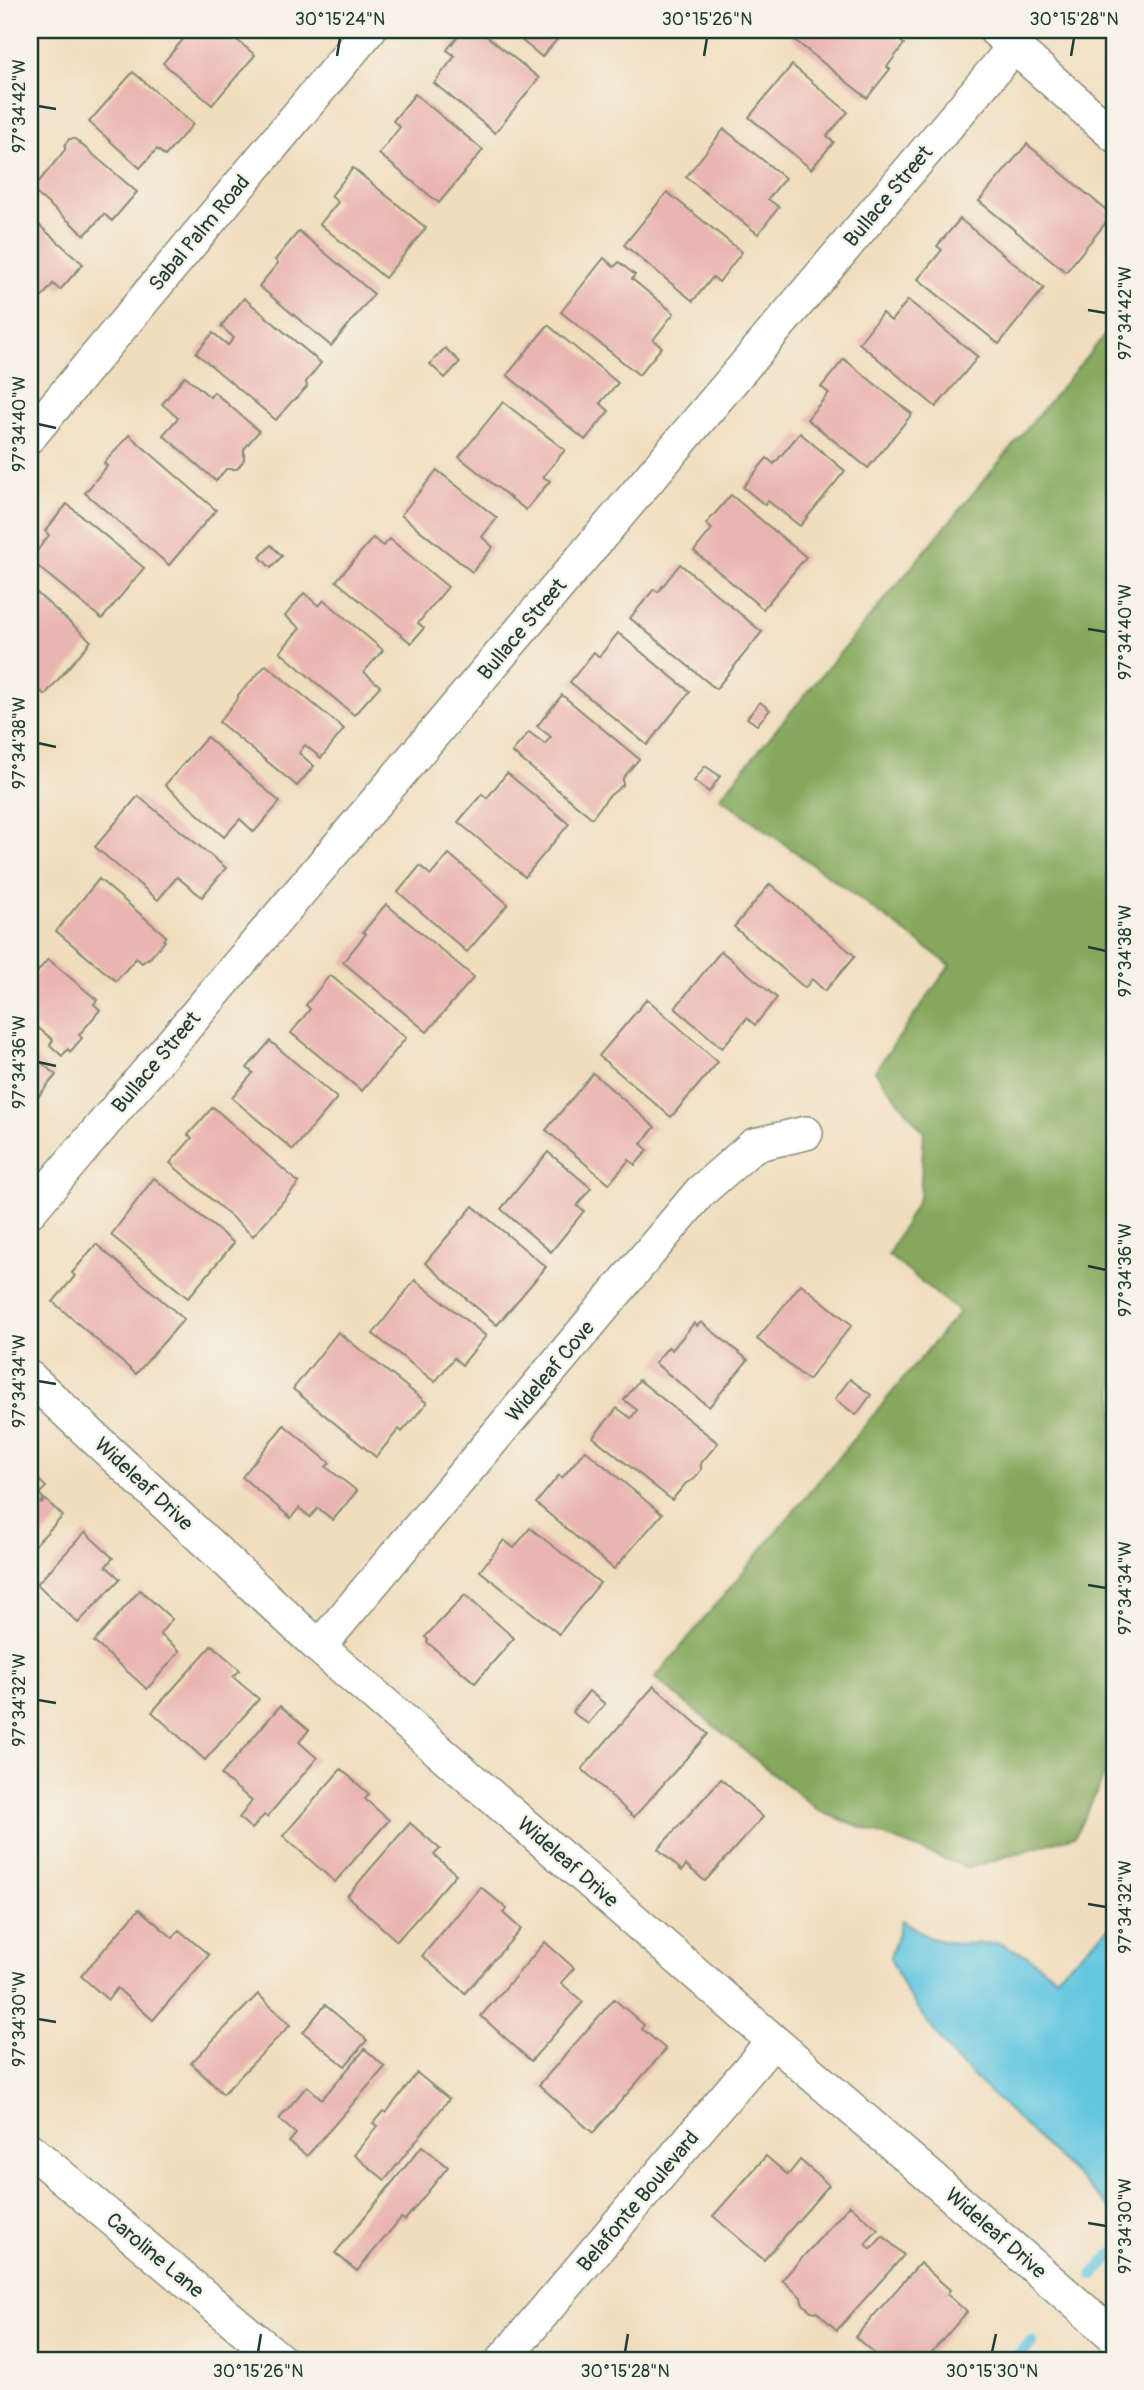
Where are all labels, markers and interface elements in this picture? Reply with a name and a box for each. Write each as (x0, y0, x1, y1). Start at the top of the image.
text: 30°15'24"N (295, 8, 385, 31)
text: 30°15'26"N (662, 8, 752, 31)
text: 30°15'28"N (1029, 8, 1119, 31)
text: 97°34'42"W (8, 59, 31, 153)
street label: Bullace Street (838, 139, 939, 253)
street label: Sabal Palm Road (143, 170, 256, 297)
text: 97°34'42"W (1114, 266, 1137, 360)
text: 97°34'40"W (8, 376, 31, 472)
street label: Bullace Street (472, 572, 573, 686)
text: 97°34'40"W (1114, 584, 1137, 680)
text: 97°34'38"W (8, 697, 31, 789)
text: 97°34'38"W (1114, 905, 1137, 997)
street label: Bullace Street (106, 1005, 207, 1119)
text: 97°34'36"W (8, 1015, 31, 1109)
text: 97°34'36"W (1114, 1223, 1137, 1317)
street label: Wideleaf Cove (500, 1314, 601, 1428)
text: 97°34'34"W (8, 1334, 31, 1428)
street label: Wideleaf Drive (89, 1432, 199, 1537)
text: 97°34'34"W (1114, 1541, 1137, 1635)
text: 97°34'32"W (8, 1653, 31, 1747)
street label: Wideleaf Drive (511, 1811, 624, 1914)
text: 97°34'32"W (1114, 1860, 1137, 1954)
text: 97°34'30"W (8, 1971, 31, 2067)
street label: Belafonte Boulevard (571, 2125, 705, 2277)
text: 97°34'30"W (1114, 2178, 1137, 2274)
street label: Wideleaf Drive (939, 2182, 1052, 2285)
street label: Caroline Lane (100, 2207, 210, 2305)
text: 30°15'26"N (213, 2360, 303, 2383)
text: 30°15'28"N (580, 2360, 670, 2383)
text: 30°15'30"N (946, 2360, 1038, 2383)

